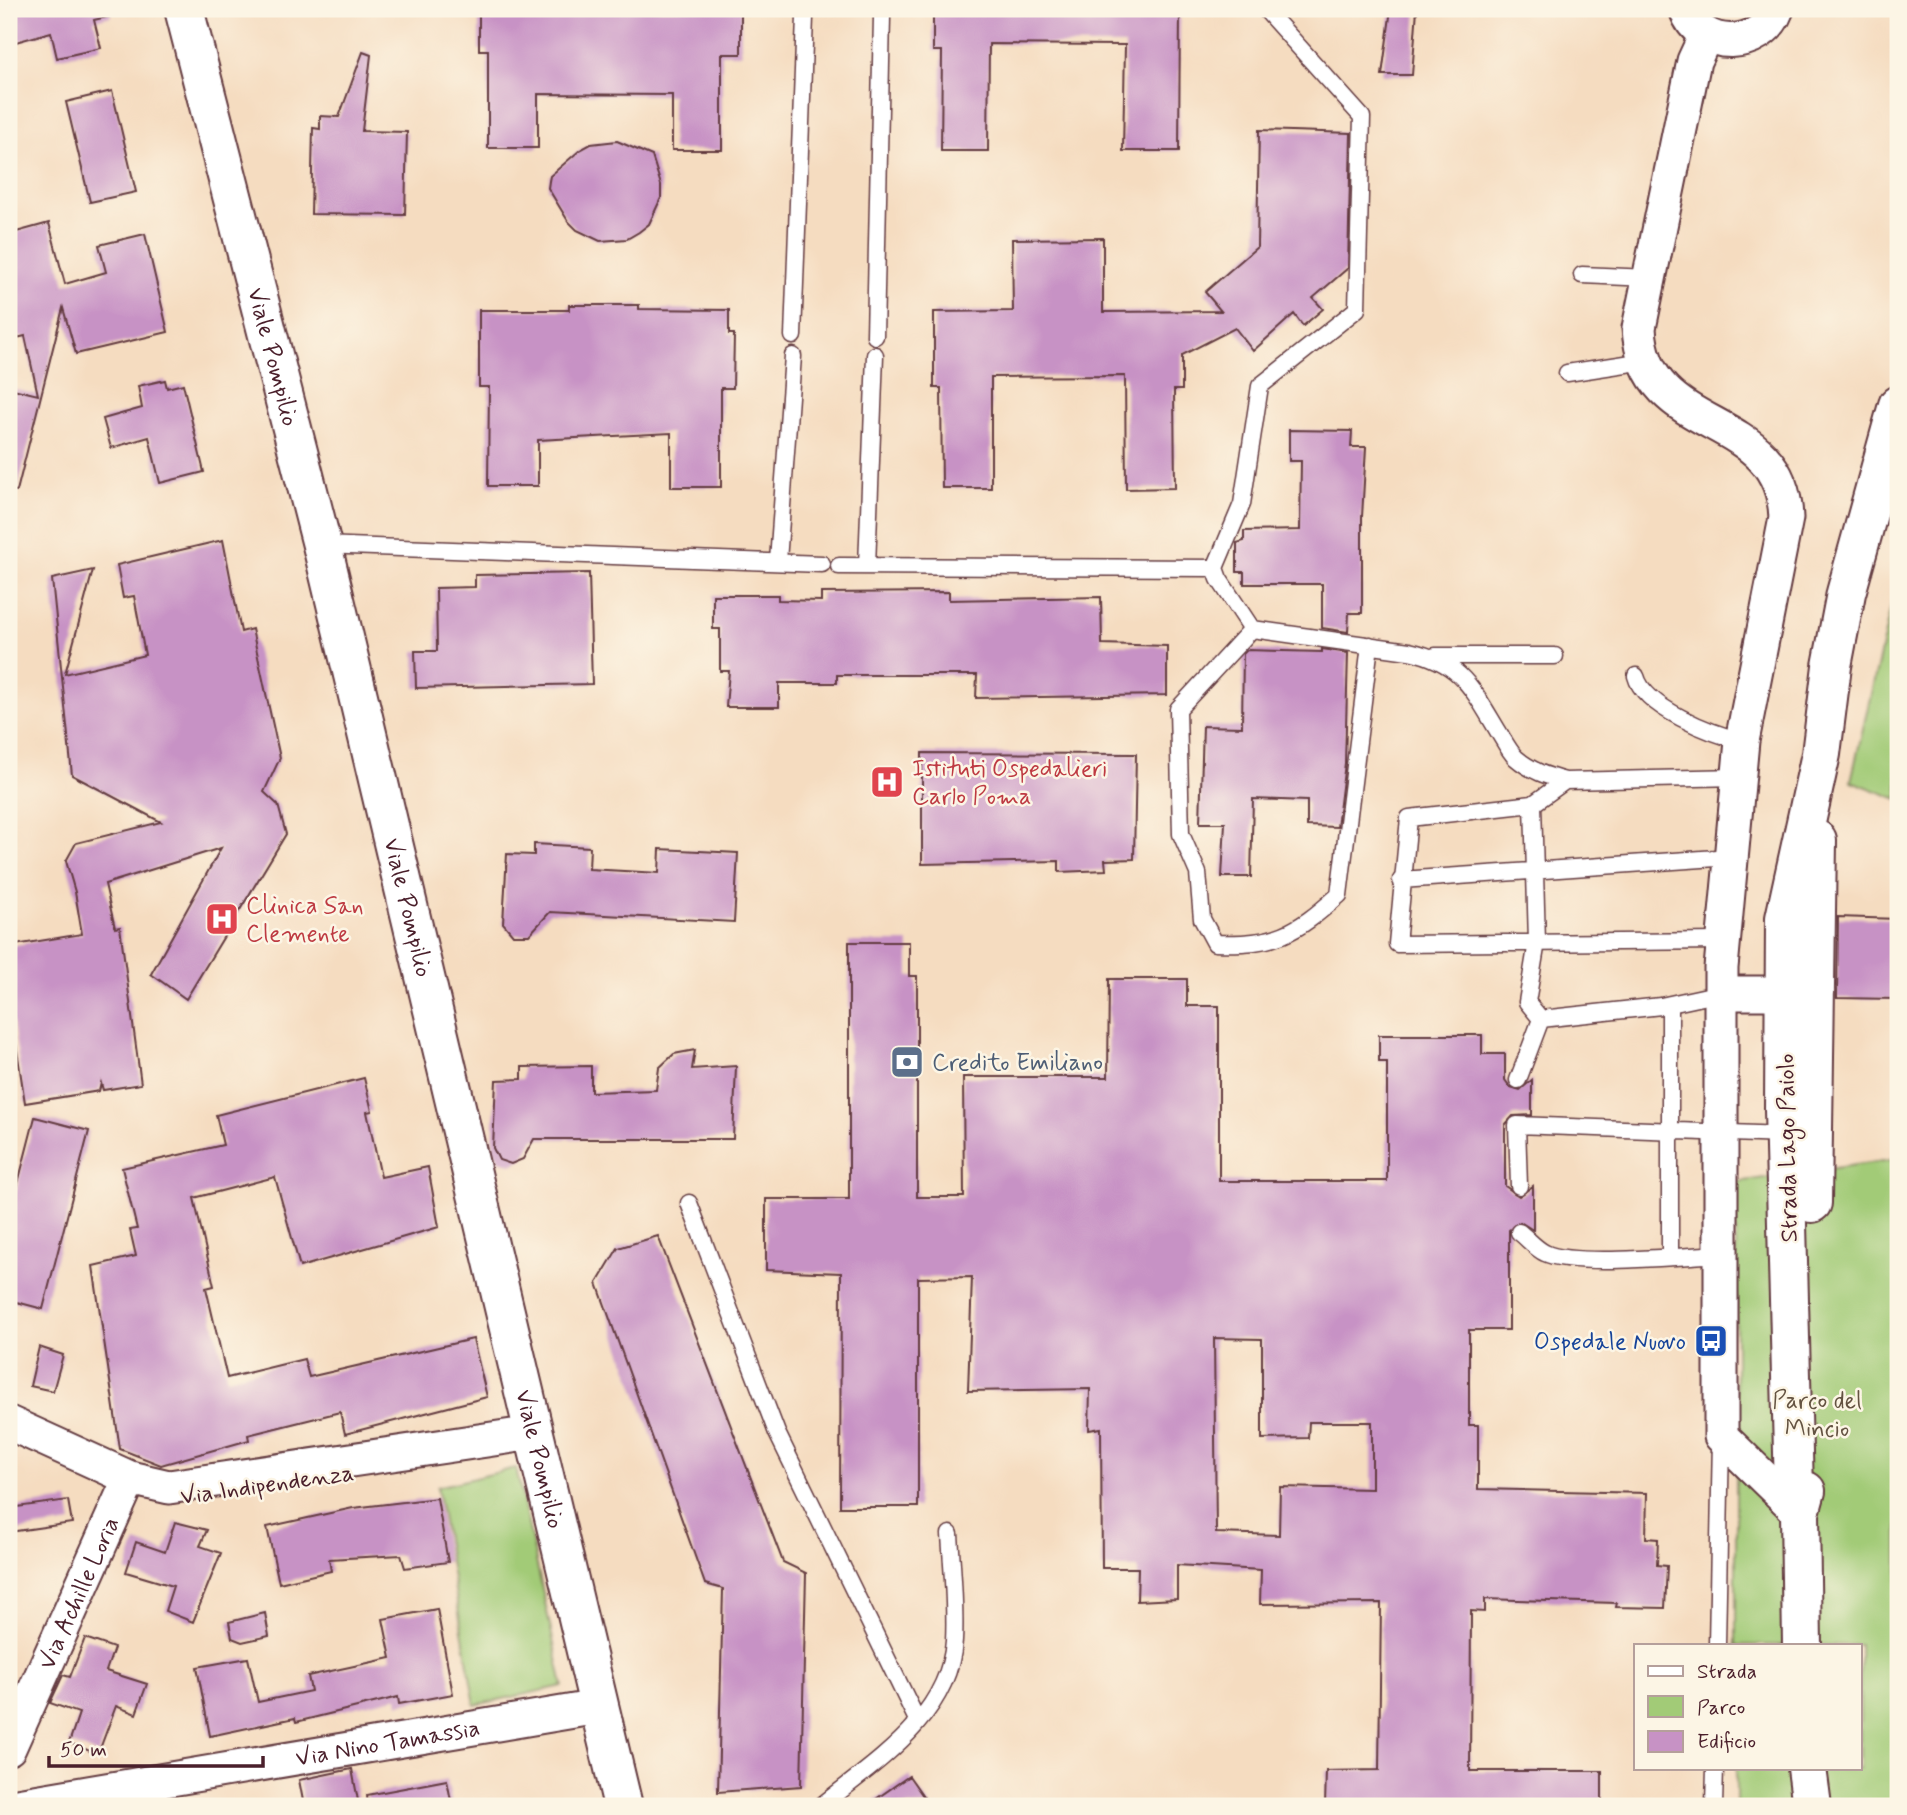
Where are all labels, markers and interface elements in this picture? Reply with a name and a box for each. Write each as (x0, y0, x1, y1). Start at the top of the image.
street label: Viale Pompilio (239, 284, 305, 430)
place label: Istituti Ospedalieri Carlo Poma (912, 754, 1107, 813)
hospital icon: Istituti Ospedalieri Carlo Poma (868, 763, 906, 801)
street label: Viale Pompilio (375, 835, 439, 980)
place label: Clinica San Clemente (246, 891, 364, 950)
hospital icon: Clinica San Clemente (203, 900, 241, 938)
bank icon: Credito Emiliano (888, 1043, 926, 1081)
place label: Credito Emiliano (932, 1048, 1103, 1079)
street label: Strada Lago Paiolo (1771, 1053, 1808, 1243)
bus stop icon: Ospedale Nuovo (1692, 1322, 1730, 1360)
place label: Ospedale Nuovo (1534, 1327, 1686, 1358)
park label: Parco del Mincio (1772, 1386, 1862, 1445)
street label: Viale Pompilio (507, 1387, 570, 1532)
street label: Via Indipendenza (179, 1458, 356, 1513)
street label: Via Achille Loria (32, 1512, 128, 1675)
legend (1634, 1644, 1862, 1770)
text: Strada (1697, 1658, 1757, 1686)
text: Parco (1697, 1694, 1745, 1722)
street label: Via Nino Tamassia (293, 1713, 482, 1775)
scale bar (49, 1724, 262, 1768)
text: Edificio (1697, 1728, 1756, 1756)
text: 50 m (60, 1736, 107, 1764)

